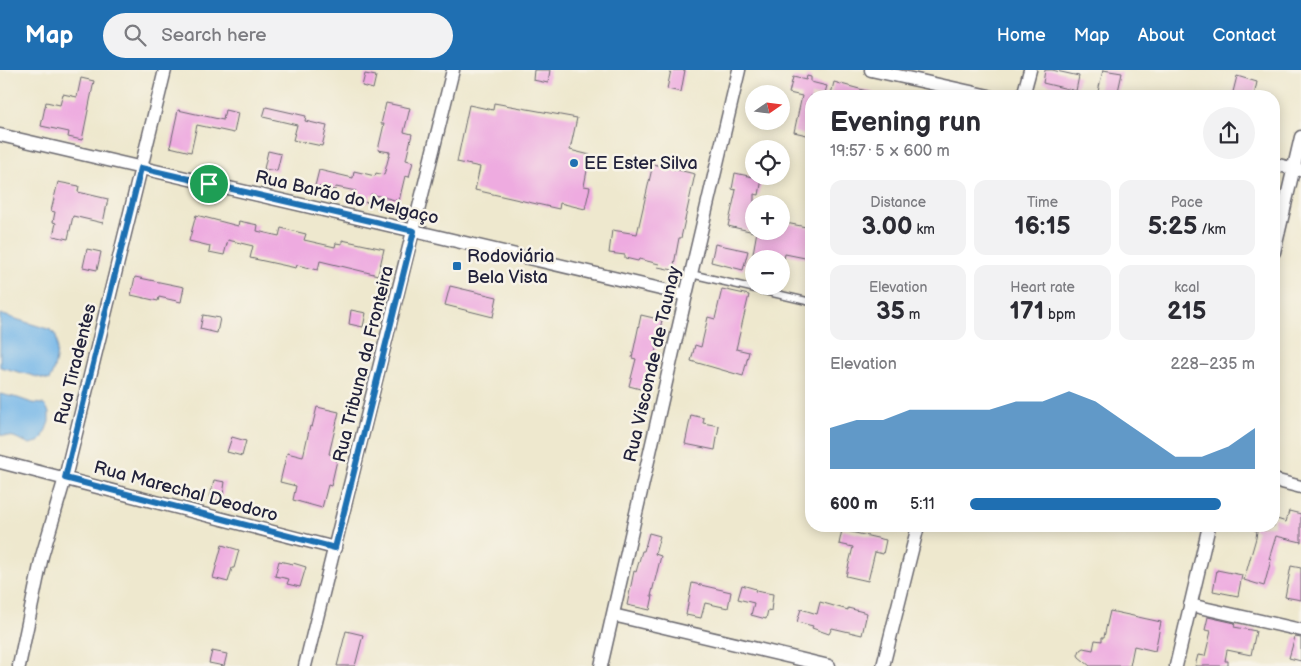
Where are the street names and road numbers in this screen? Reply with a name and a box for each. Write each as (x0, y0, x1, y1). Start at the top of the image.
street label: Rua Barão do Melgaço (253, 166, 441, 229)
street label: Rua Visconde de Taunay (620, 263, 685, 464)
street label: Rua Tribuna da Fronteira (329, 264, 398, 465)
street label: Rua Tiradentes (50, 301, 101, 427)
street label: Rua Marechal Deodoro (92, 457, 280, 526)

